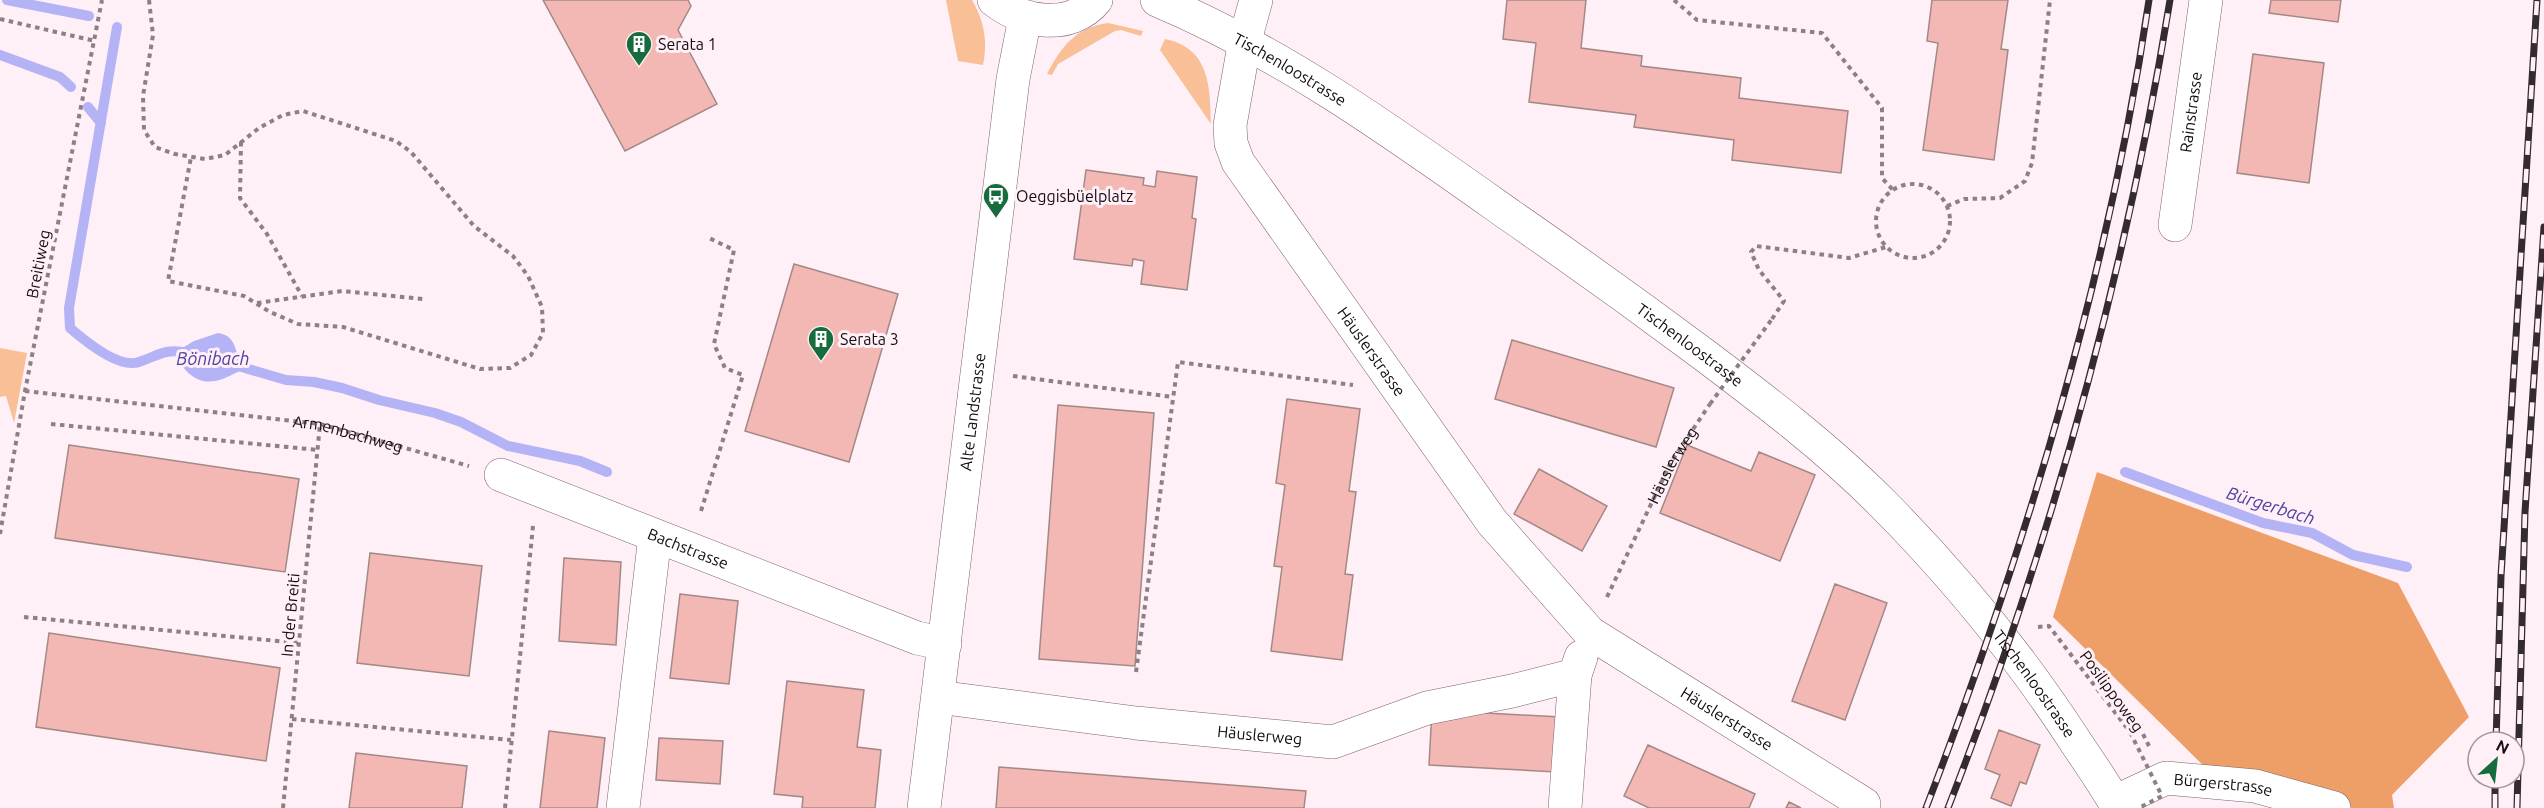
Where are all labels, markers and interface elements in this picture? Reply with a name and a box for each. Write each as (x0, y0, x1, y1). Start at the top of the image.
building icon: Serata 1 (624, 29, 654, 67)
street label: Tischenloostrasse (1231, 29, 1350, 109)
place label: Serata 1 (658, 35, 717, 53)
street label: Rainstrasse (2176, 70, 2205, 154)
bus stop icon: Oeggisbüelplatz (981, 181, 1011, 219)
place label: Oeggisbüelplatz (1016, 187, 1133, 205)
street label: Breitiweg (23, 228, 53, 300)
street label: Tischenloostrasse (1633, 299, 1747, 390)
street label: Häuslerstrasse (1334, 303, 1409, 400)
building icon: Serata 3 (806, 324, 836, 362)
place label: Serata 3 (840, 330, 899, 348)
water label: Bönibach (176, 348, 250, 368)
street label: Alte Landstrasse (956, 352, 988, 472)
street label: Armenbachweg (292, 412, 405, 456)
street label: Häuslerweg (1644, 424, 1701, 507)
water label: Bürgerbach (2224, 482, 2318, 528)
street label: Bachstrasse (645, 524, 731, 572)
street label: In der Breiti (277, 572, 303, 658)
street label: Tischenloostrasse (1990, 627, 2079, 741)
street label: Posilippoweg (2076, 647, 2148, 735)
street label: Häuslerstrasse (1678, 683, 1776, 754)
street label: Häuslerweg (1216, 722, 1303, 748)
north arrow (2466, 730, 2526, 790)
text: N (2493, 736, 2512, 757)
street label: Bürgerstrasse (2173, 770, 2275, 800)

